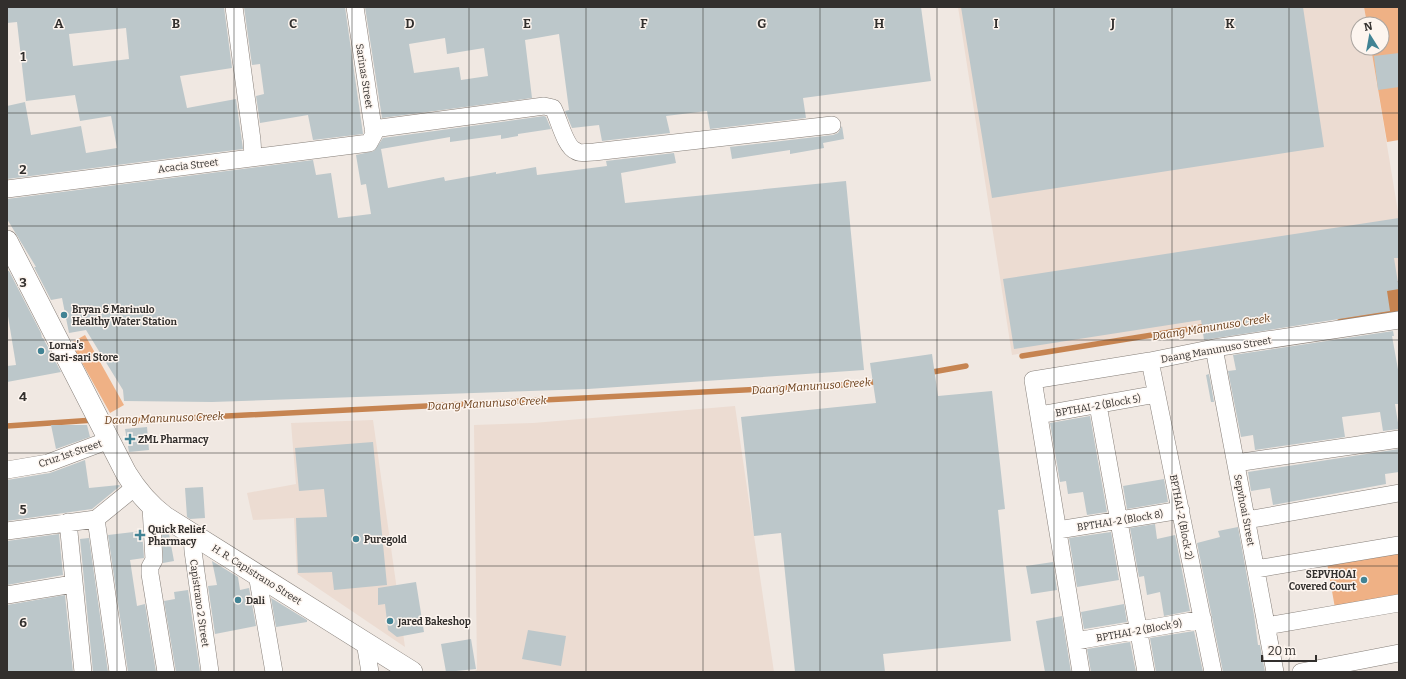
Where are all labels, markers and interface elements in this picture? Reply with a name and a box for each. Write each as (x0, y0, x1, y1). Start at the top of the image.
text: A (54, 16, 64, 31)
text: B (172, 16, 180, 31)
text: C (289, 16, 297, 31)
text: D (405, 16, 415, 31)
text: E (523, 16, 531, 31)
text: F (640, 16, 648, 31)
text: G (757, 16, 767, 31)
text: H (874, 16, 884, 31)
text: I (994, 16, 999, 31)
text: J (1110, 16, 1116, 31)
text: K (1225, 16, 1235, 31)
north arrow (1350, 16, 1390, 56)
text: N (1363, 19, 1374, 34)
street label: Sarinas Street (353, 43, 375, 110)
text: 1 (20, 49, 26, 64)
street label: Acacia Street (157, 156, 219, 176)
text: 2 (19, 162, 27, 177)
text: 3 (19, 275, 27, 290)
place label: Bryan & Marinulo Healthy Water Station (72, 304, 177, 328)
marker: Bryan & Marinulo Healthy Water Station (59, 310, 69, 320)
water label: Daang Manunuso Creek (1151, 312, 1272, 343)
street label: Daang Manunuso Street (1160, 334, 1273, 366)
place label: Lorna's Sari-sari Store (49, 340, 119, 364)
marker: Lorna's Sari-sari Store (36, 346, 46, 356)
water label: Daang Manunuso Creek (751, 376, 872, 397)
text: 4 (19, 389, 27, 404)
street label: BPTHAI-2 (Block 5) (1054, 392, 1142, 419)
water label: Daang Manunuso Creek (427, 394, 548, 413)
water label: Daang Manunuso Creek (104, 410, 225, 427)
marker: ZML Pharmacy (125, 434, 135, 444)
place label: ZML Pharmacy (138, 434, 209, 446)
street label: Cruz 1st Street (37, 437, 104, 470)
street label: BPTHAI-2 (Block 2) (1167, 473, 1196, 561)
street label: Sepvhoai Street (1231, 473, 1257, 548)
text: 5 (19, 502, 27, 517)
street label: BPTHAI-2 (Block 8) (1076, 507, 1164, 534)
place label: Quick Relief Pharmacy (148, 524, 206, 548)
marker: Quick Relief Pharmacy (135, 530, 145, 540)
marker: Puregold (351, 534, 361, 544)
place label: Puregold (364, 534, 407, 546)
street label: H. R. Capistrano Street (209, 542, 304, 608)
street label: Capistrano 2 Street (187, 559, 211, 648)
place label: SEPVHOAI Covered Court (1289, 569, 1356, 593)
marker: SEPVHOAI Covered Court (1359, 575, 1369, 585)
marker: Dali (233, 595, 243, 605)
place label: Dali (246, 595, 266, 607)
text: 6 (19, 615, 27, 630)
marker: Jared Bakeshop (385, 616, 395, 626)
place label: Jared Bakeshop (397, 616, 471, 628)
street label: BPTHAI-2 (Block 9) (1095, 617, 1183, 644)
scale bar (1262, 637, 1316, 663)
text: 20 m (1268, 644, 1297, 658)

